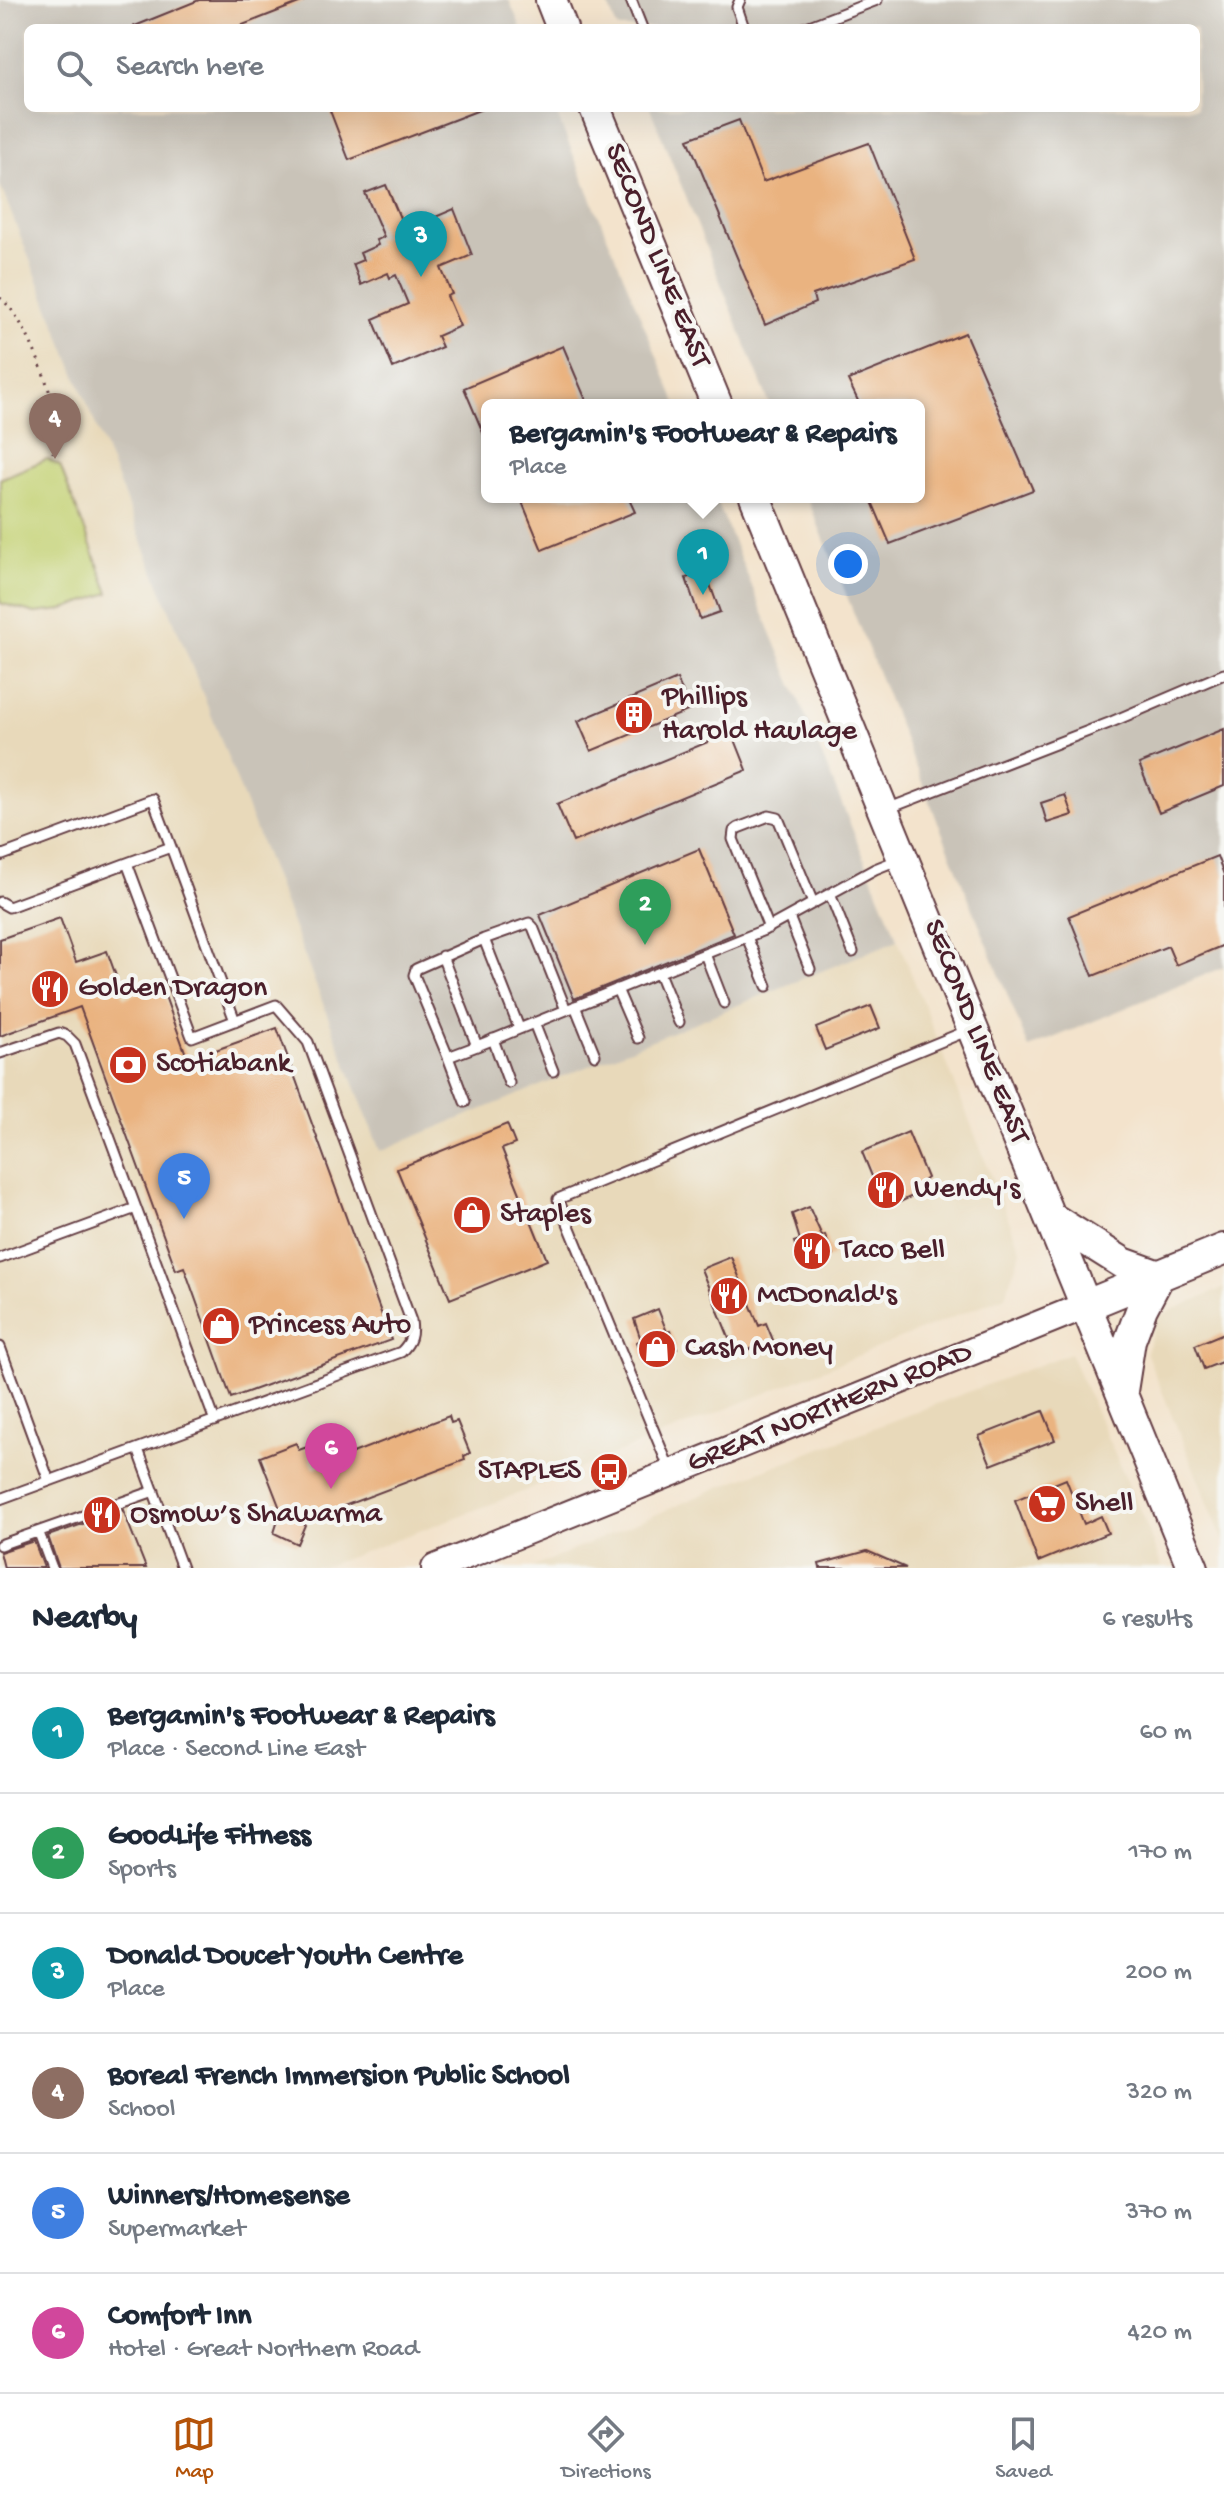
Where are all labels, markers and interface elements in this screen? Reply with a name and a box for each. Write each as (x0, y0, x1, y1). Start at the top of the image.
search box (24, 24, 1200, 112)
icon: search (52, 46, 96, 90)
text: Search here (116, 51, 264, 86)
street label: SECOND LINE EAST (595, 139, 717, 375)
pin: 3 (395, 211, 447, 277)
pin: 4 (29, 393, 81, 459)
popup (481, 399, 925, 503)
text: Bergamin's Footwear & Repairs (510, 418, 896, 453)
text: Place (510, 453, 566, 484)
pin: 1 (677, 529, 729, 595)
your location (828, 544, 868, 584)
place label: Phillips Harold Haulage (661, 681, 857, 750)
building icon: Phillips Harold Haulage (613, 694, 655, 736)
pin: 2 (619, 879, 671, 945)
street label: SECOND LINE EAST (914, 915, 1036, 1151)
restaurant icon: Golden Dragon (29, 968, 71, 1010)
place label: Golden Dragon (78, 972, 267, 1007)
bank icon: Scotiabank (107, 1044, 149, 1086)
place label: Scotiabank (156, 1048, 294, 1083)
pin: 5 (158, 1153, 210, 1219)
restaurant icon: Wendy's (865, 1169, 907, 1211)
place label: Wendy's (914, 1173, 1021, 1208)
shop icon: Staples (451, 1194, 493, 1236)
place label: Staples (500, 1198, 592, 1233)
restaurant icon: Taco Bell (791, 1230, 833, 1272)
place label: Taco Bell (838, 1234, 945, 1269)
restaurant icon: McDonald's (708, 1275, 750, 1317)
place label: McDonald's (757, 1279, 898, 1314)
shop icon: Princess Auto (200, 1305, 242, 1347)
place label: Princess Auto (248, 1309, 411, 1344)
shop icon: Cash Money (636, 1328, 678, 1370)
place label: Cash Money (685, 1332, 833, 1367)
street label: GREAT NORTHERN ROAD (683, 1336, 978, 1482)
pin: 6 (305, 1423, 357, 1489)
bus stop icon: STAPLES (588, 1451, 630, 1493)
place label: STAPLES (478, 1455, 581, 1490)
supermarket icon: Shell (1026, 1483, 1068, 1525)
place label: Shell (1075, 1487, 1134, 1522)
restaurant icon: Osmow’s Shawarma (81, 1494, 123, 1536)
place label: Osmow’s Shawarma (130, 1498, 383, 1533)
text: Nearby (32, 1600, 137, 1640)
text: 6 results (1102, 1605, 1192, 1636)
text: Bergamin's Footwear & Repairs (108, 1700, 495, 1735)
text: 1 (53, 1718, 63, 1749)
text: 60 m (1139, 1718, 1192, 1749)
text: Place · Second Line East (108, 1735, 365, 1766)
text: GoodLife Fitness (108, 1820, 311, 1855)
text: 2 (52, 1838, 64, 1869)
text: 170 m (1129, 1838, 1192, 1869)
text: Sports (108, 1855, 176, 1886)
text: Donald Doucet Youth Centre (108, 1940, 463, 1975)
text: 3 (51, 1958, 65, 1989)
text: 200 m (1125, 1958, 1192, 1989)
text: Place (108, 1975, 165, 2006)
text: Boreal French Immersion Public School (108, 2060, 570, 2095)
text: 4 (52, 2078, 64, 2109)
text: 320 m (1126, 2078, 1192, 2109)
text: School (108, 2095, 176, 2126)
text: Winners/Homesense (108, 2180, 350, 2215)
text: 5 (51, 2198, 65, 2229)
text: 370 m (1126, 2198, 1192, 2229)
text: Supermarket (108, 2215, 245, 2246)
text: Comfort Inn (108, 2300, 252, 2335)
text: 6 (51, 2318, 65, 2349)
text: 420 m (1128, 2318, 1192, 2349)
text: Hotel · Great Northern Road (108, 2335, 419, 2366)
tab: Map (172, 2412, 216, 2486)
tab: Directions (561, 2412, 651, 2486)
tab: Saved (995, 2412, 1052, 2486)

